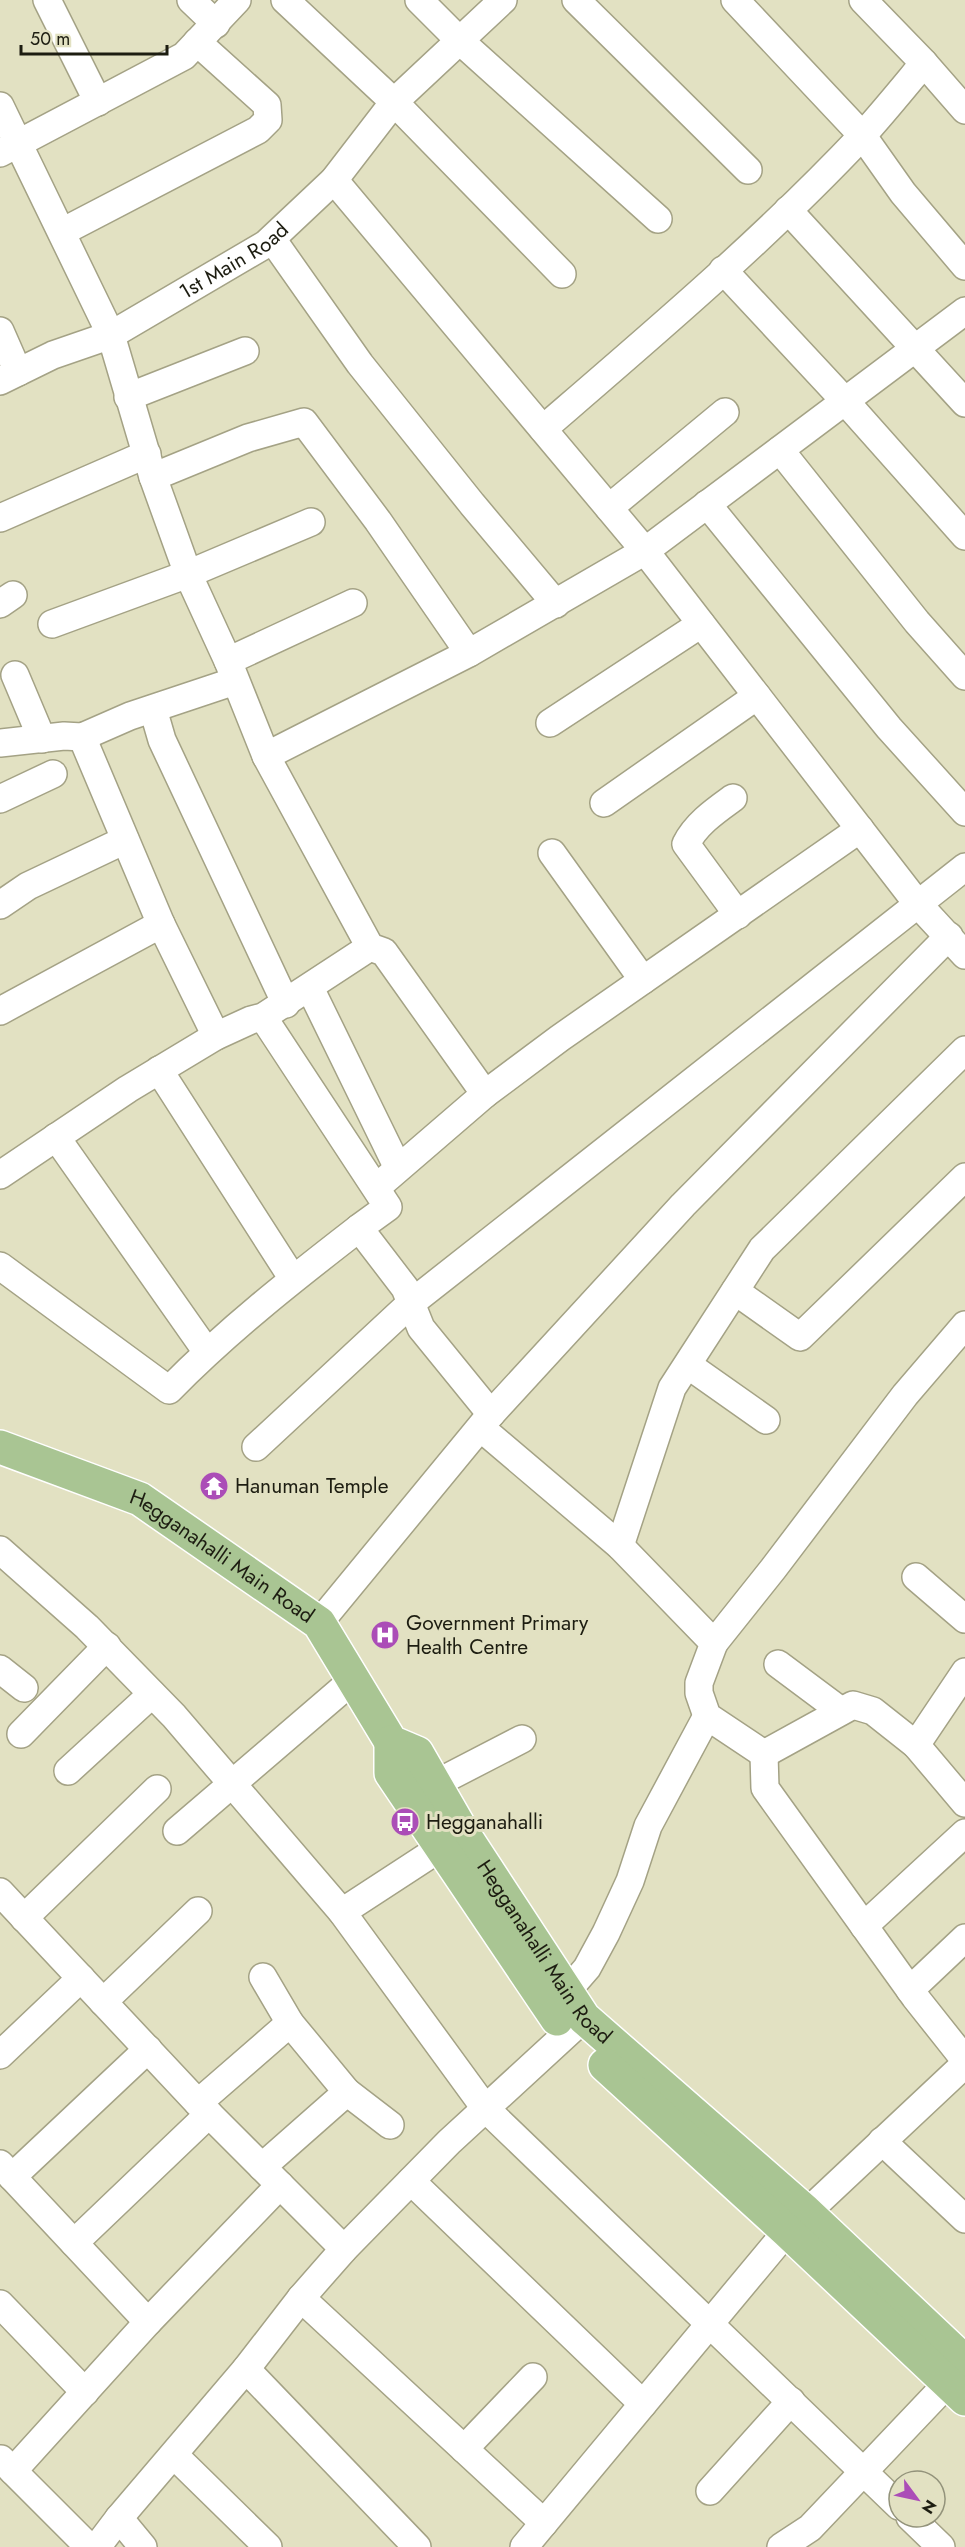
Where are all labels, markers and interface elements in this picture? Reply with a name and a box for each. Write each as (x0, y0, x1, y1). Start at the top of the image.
scale bar (21, 18, 166, 56)
text: 50 m (30, 26, 70, 52)
street label: 1st Main Road (174, 215, 295, 307)
temple icon: Hanuman Temple (198, 1470, 230, 1502)
place label: Hanuman Temple (235, 1471, 389, 1501)
street label: Hegganahalli Main Road (126, 1482, 320, 1630)
place label: Government Primary Health Centre (406, 1608, 589, 1662)
hospital icon: Government Primary Health Centre (369, 1619, 401, 1651)
bus stop icon: Hegganahalli (389, 1806, 421, 1838)
place label: Hegganahalli (426, 1807, 543, 1837)
street label: Hegganahalli Main Road (470, 1854, 619, 2051)
north arrow (887, 2469, 947, 2529)
text: N (916, 2495, 942, 2518)

